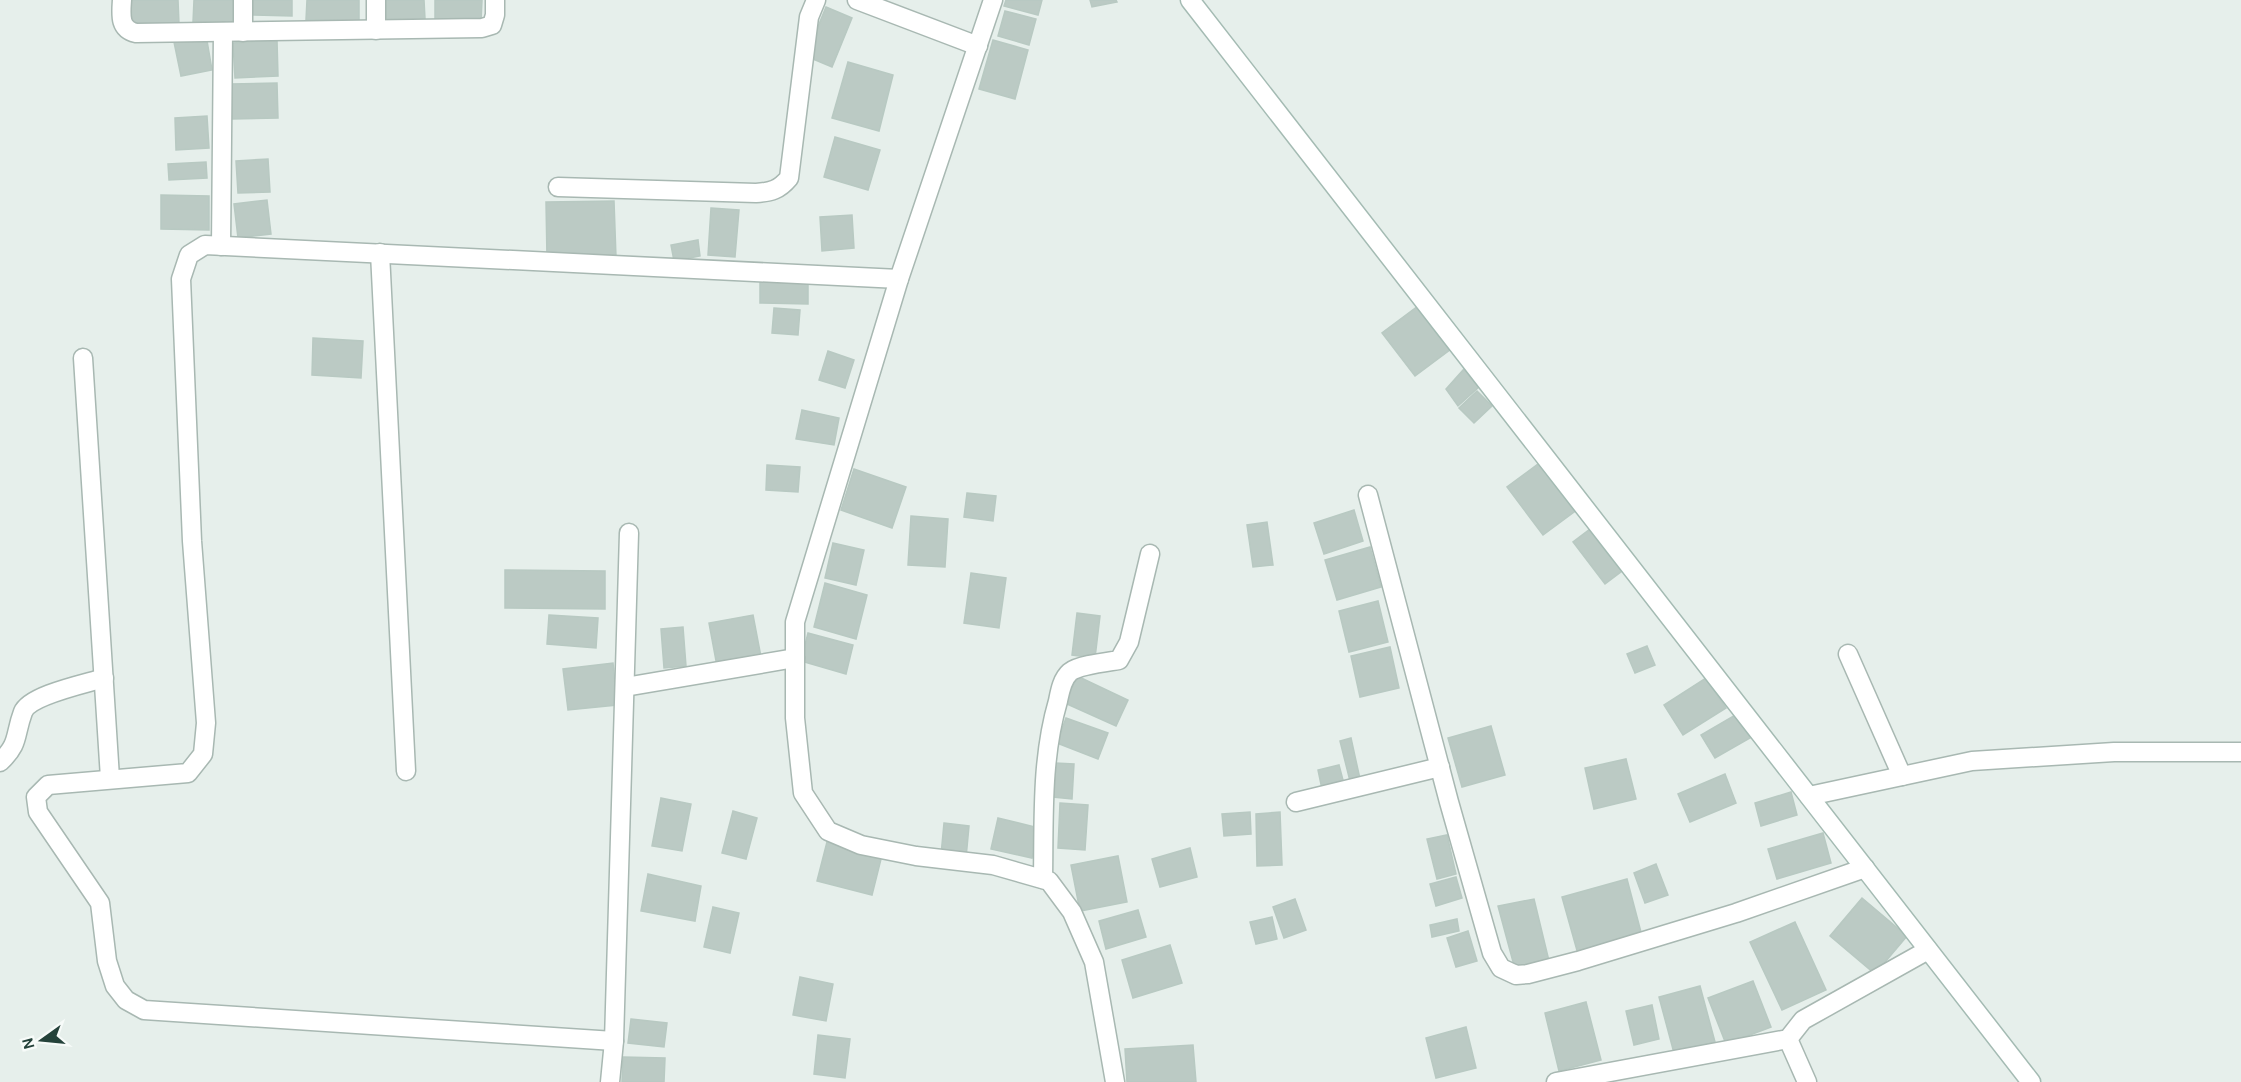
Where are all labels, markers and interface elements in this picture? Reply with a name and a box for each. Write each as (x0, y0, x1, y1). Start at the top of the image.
north arrow (12, 1010, 72, 1070)
text: N (17, 1036, 39, 1052)

